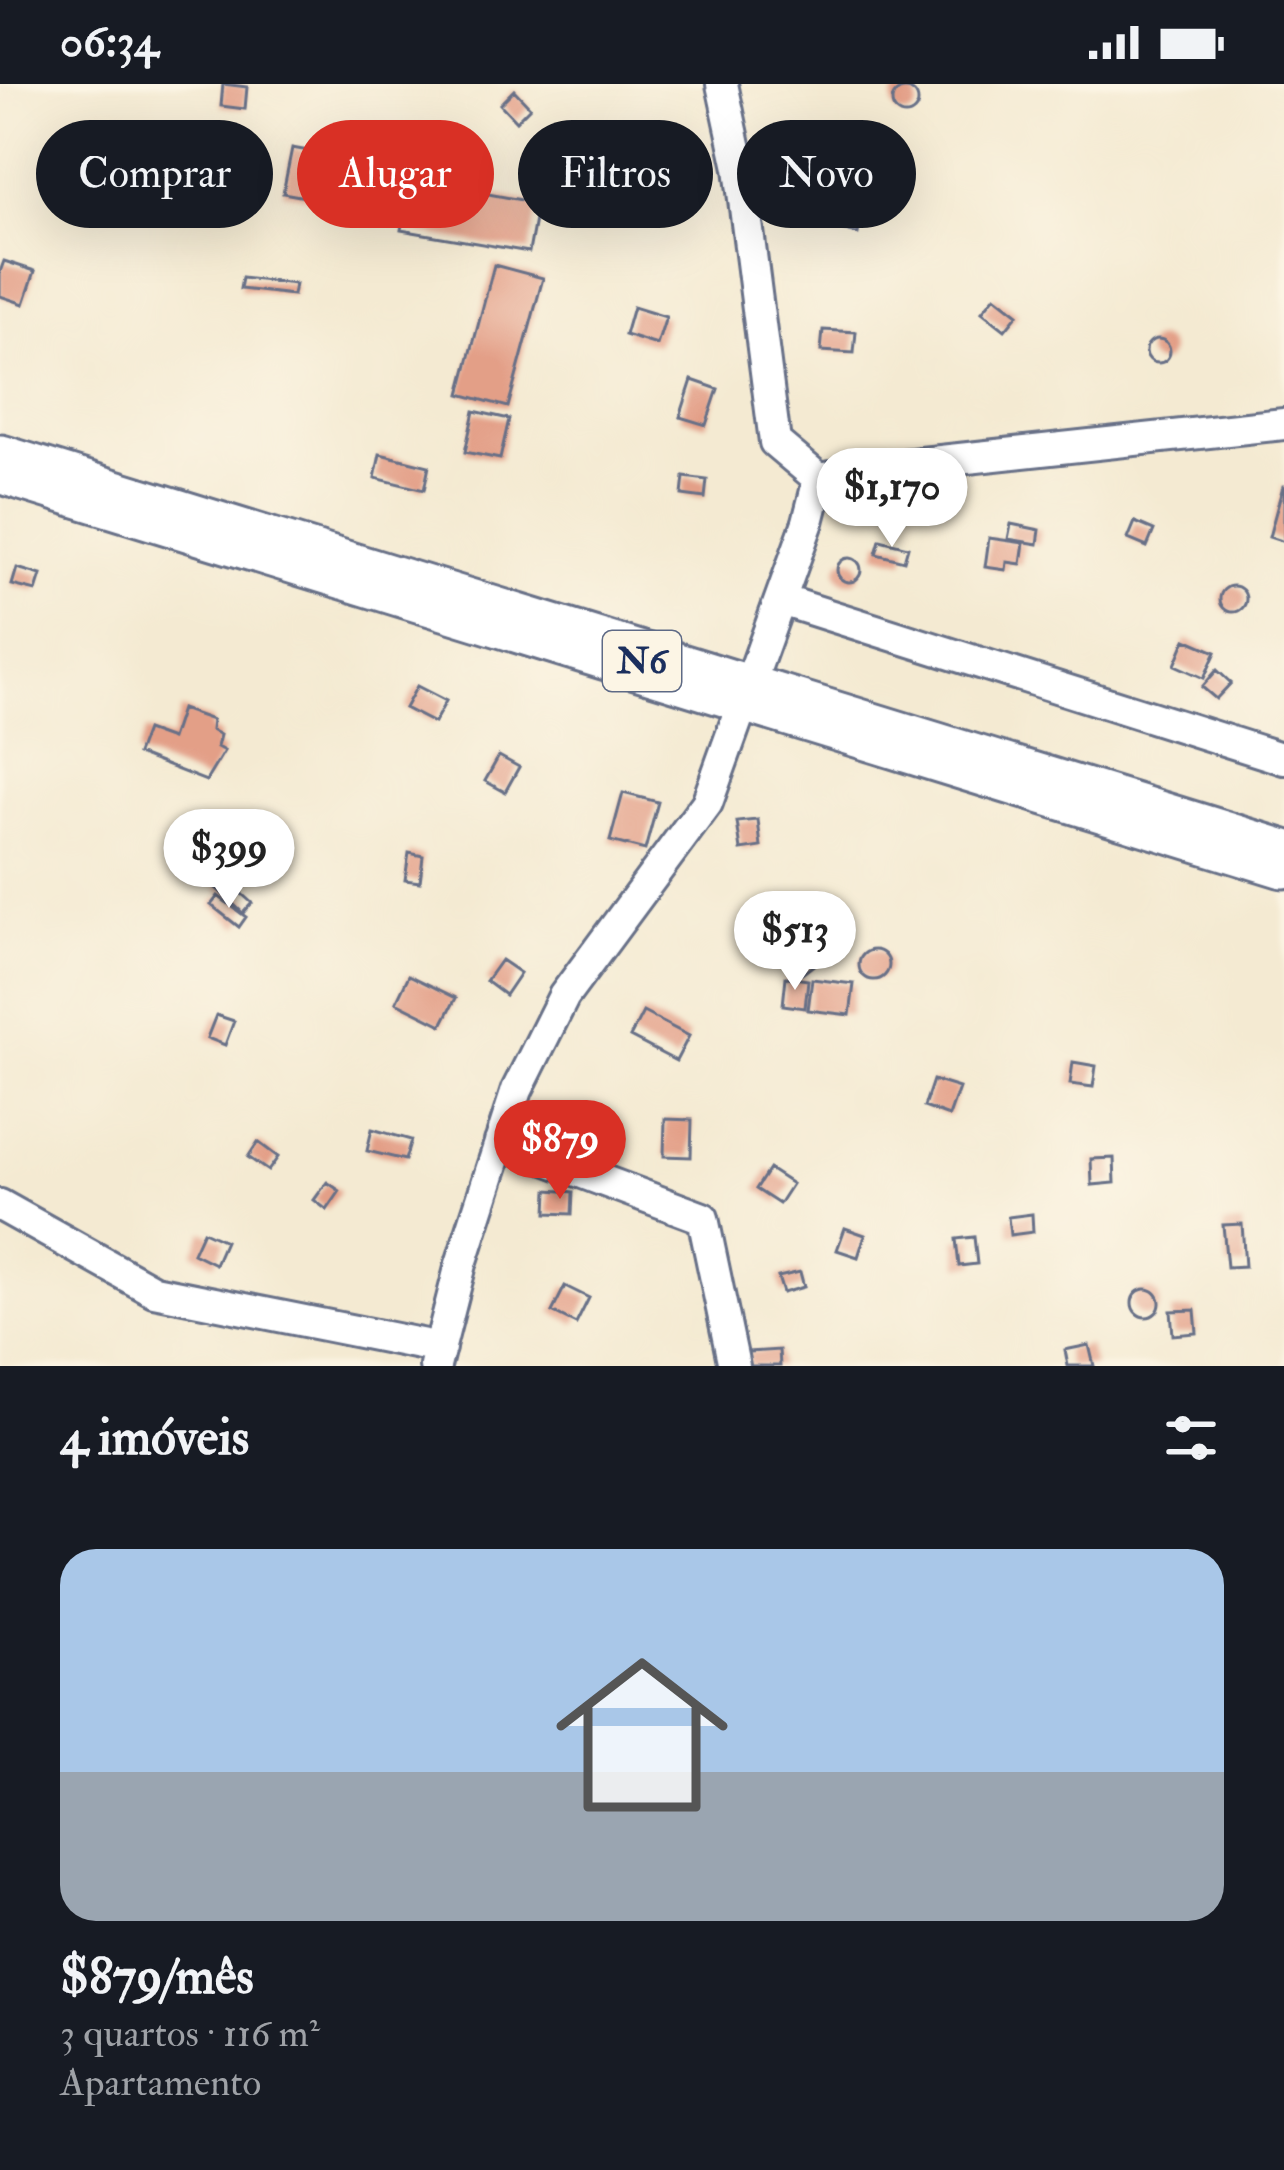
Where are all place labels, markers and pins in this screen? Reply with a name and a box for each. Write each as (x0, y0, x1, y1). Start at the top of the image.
pin: $1,170 (794, 448, 990, 550)
pin: $399 (158, 809, 300, 911)
pin: $513 (724, 891, 866, 993)
pin: $879 (489, 1100, 631, 1202)

